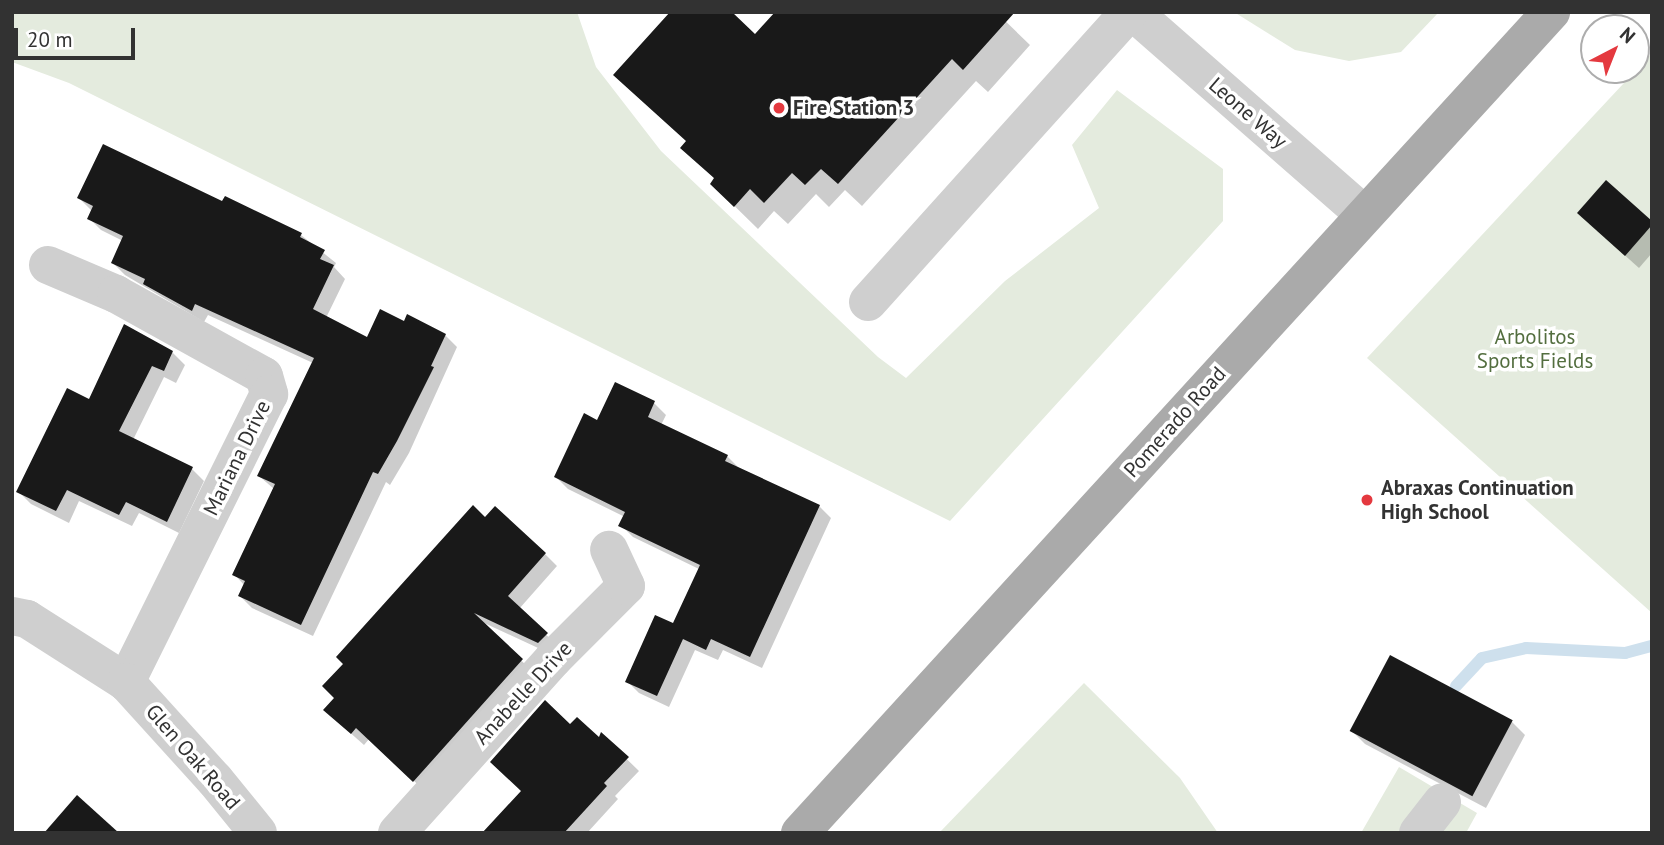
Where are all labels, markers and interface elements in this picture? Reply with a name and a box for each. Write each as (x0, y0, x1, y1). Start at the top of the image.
scale bar (18, 14, 138, 58)
north arrow (1580, 14, 1650, 84)
text: N (1615, 22, 1640, 48)
text: 20 m (27, 26, 73, 53)
street label: Leone Way (1204, 72, 1292, 154)
place label: Fire Station 3 (793, 95, 914, 121)
marker: Fire Station 3 (771, 100, 787, 116)
park label: Arbolitos Sports Fields (1477, 324, 1593, 374)
street label: Pomerado Road (1119, 361, 1231, 483)
street label: Mariana Drive (198, 396, 276, 520)
place label: Abraxas Continuation High School (1381, 475, 1574, 525)
marker: Abraxas Continuation High School (1359, 492, 1375, 508)
street label: Anabelle Drive (469, 636, 577, 750)
street label: Glen Oak Road (140, 699, 246, 815)

